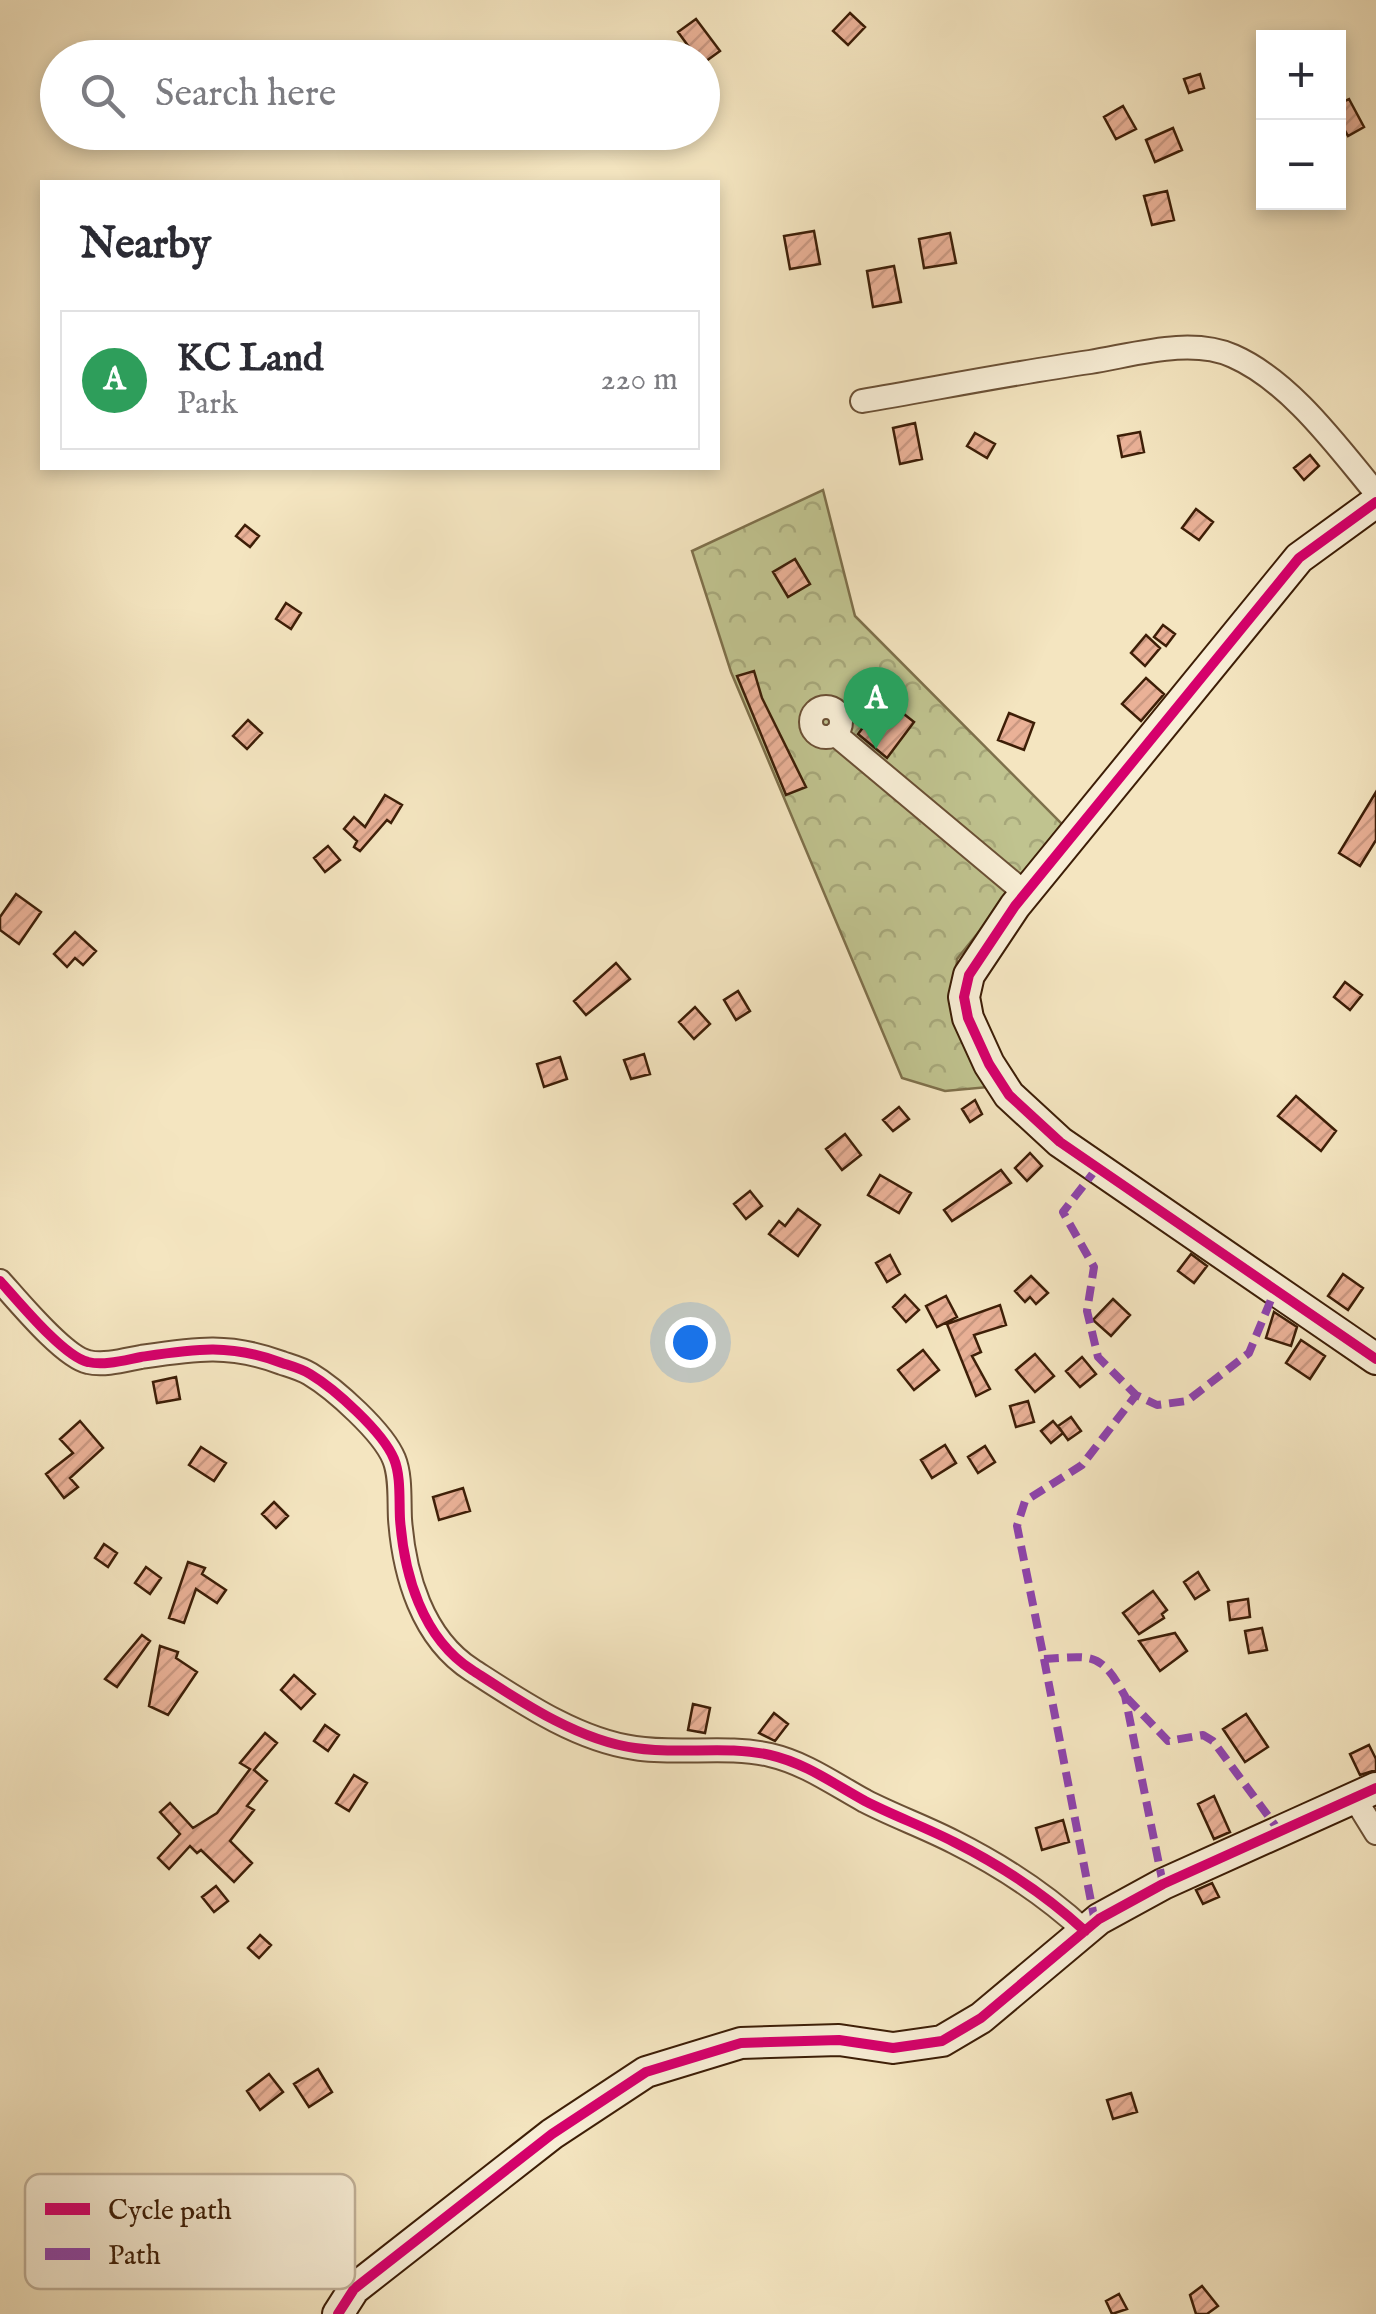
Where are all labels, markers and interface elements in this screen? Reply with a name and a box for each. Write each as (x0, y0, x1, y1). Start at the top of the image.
map controls (1256, 30, 1346, 210)
button: + (1256, 30, 1346, 120)
search box (40, 40, 720, 150)
icon: search (75, 68, 130, 123)
text: Search here (155, 71, 336, 119)
button: − (1256, 120, 1346, 210)
text: Nearby (80, 219, 211, 272)
text: KC Land (177, 336, 323, 384)
text: A (104, 360, 125, 401)
text: 220 m (601, 360, 678, 401)
text: Park (177, 384, 238, 425)
pin: A (844, 666, 908, 749)
your location (665, 1317, 716, 1368)
legend (25, 2174, 355, 2289)
text: Cycle path (108, 2194, 232, 2229)
text: Path (108, 2239, 161, 2274)

